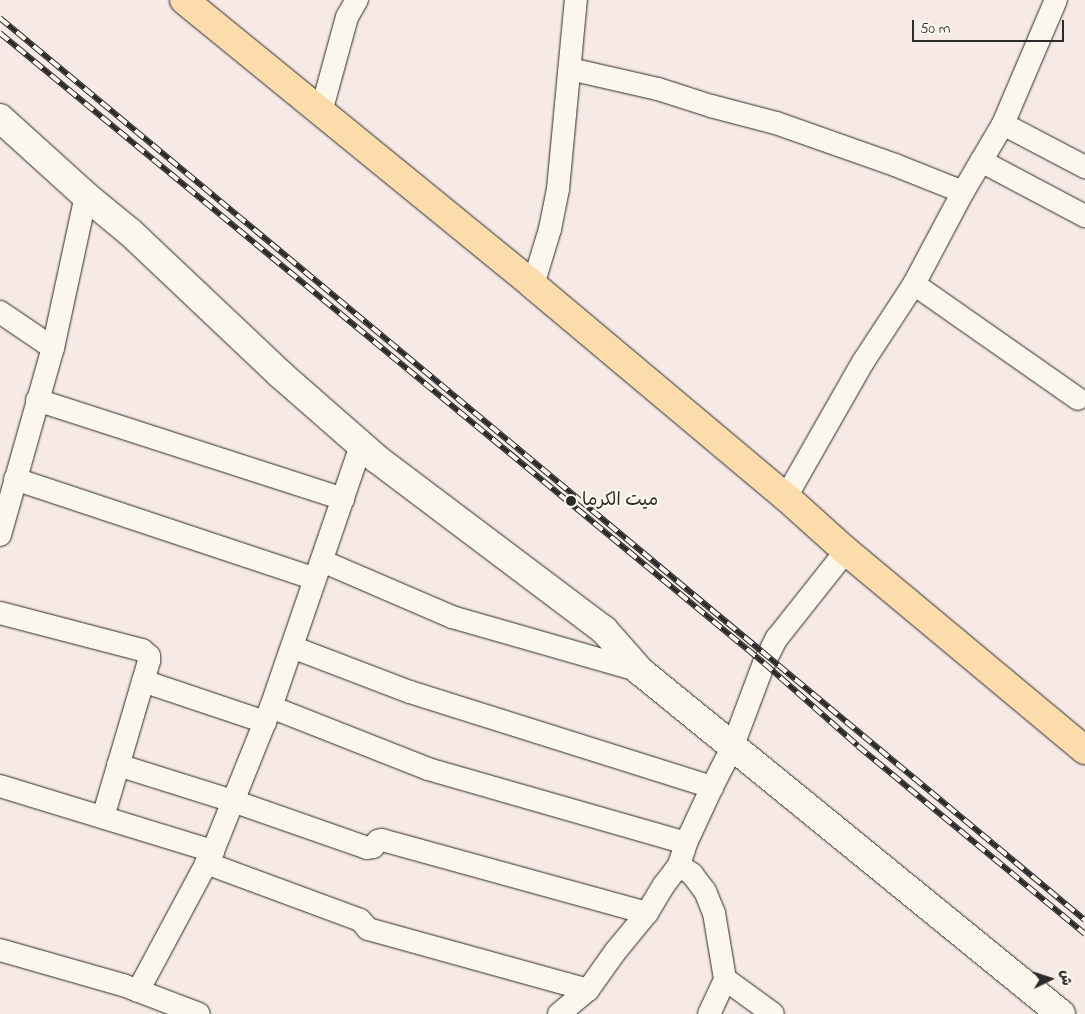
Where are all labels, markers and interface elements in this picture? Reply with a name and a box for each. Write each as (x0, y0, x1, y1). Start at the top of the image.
scale bar (915, 10, 1068, 42)
text: 50 m (920, 18, 950, 40)
place label: ميت الكرما (582, 490, 658, 512)
marker: ميت الكرما (564, 494, 578, 508)
north arrow (1025, 954, 1075, 1004)
text: ش (1054, 970, 1076, 986)

